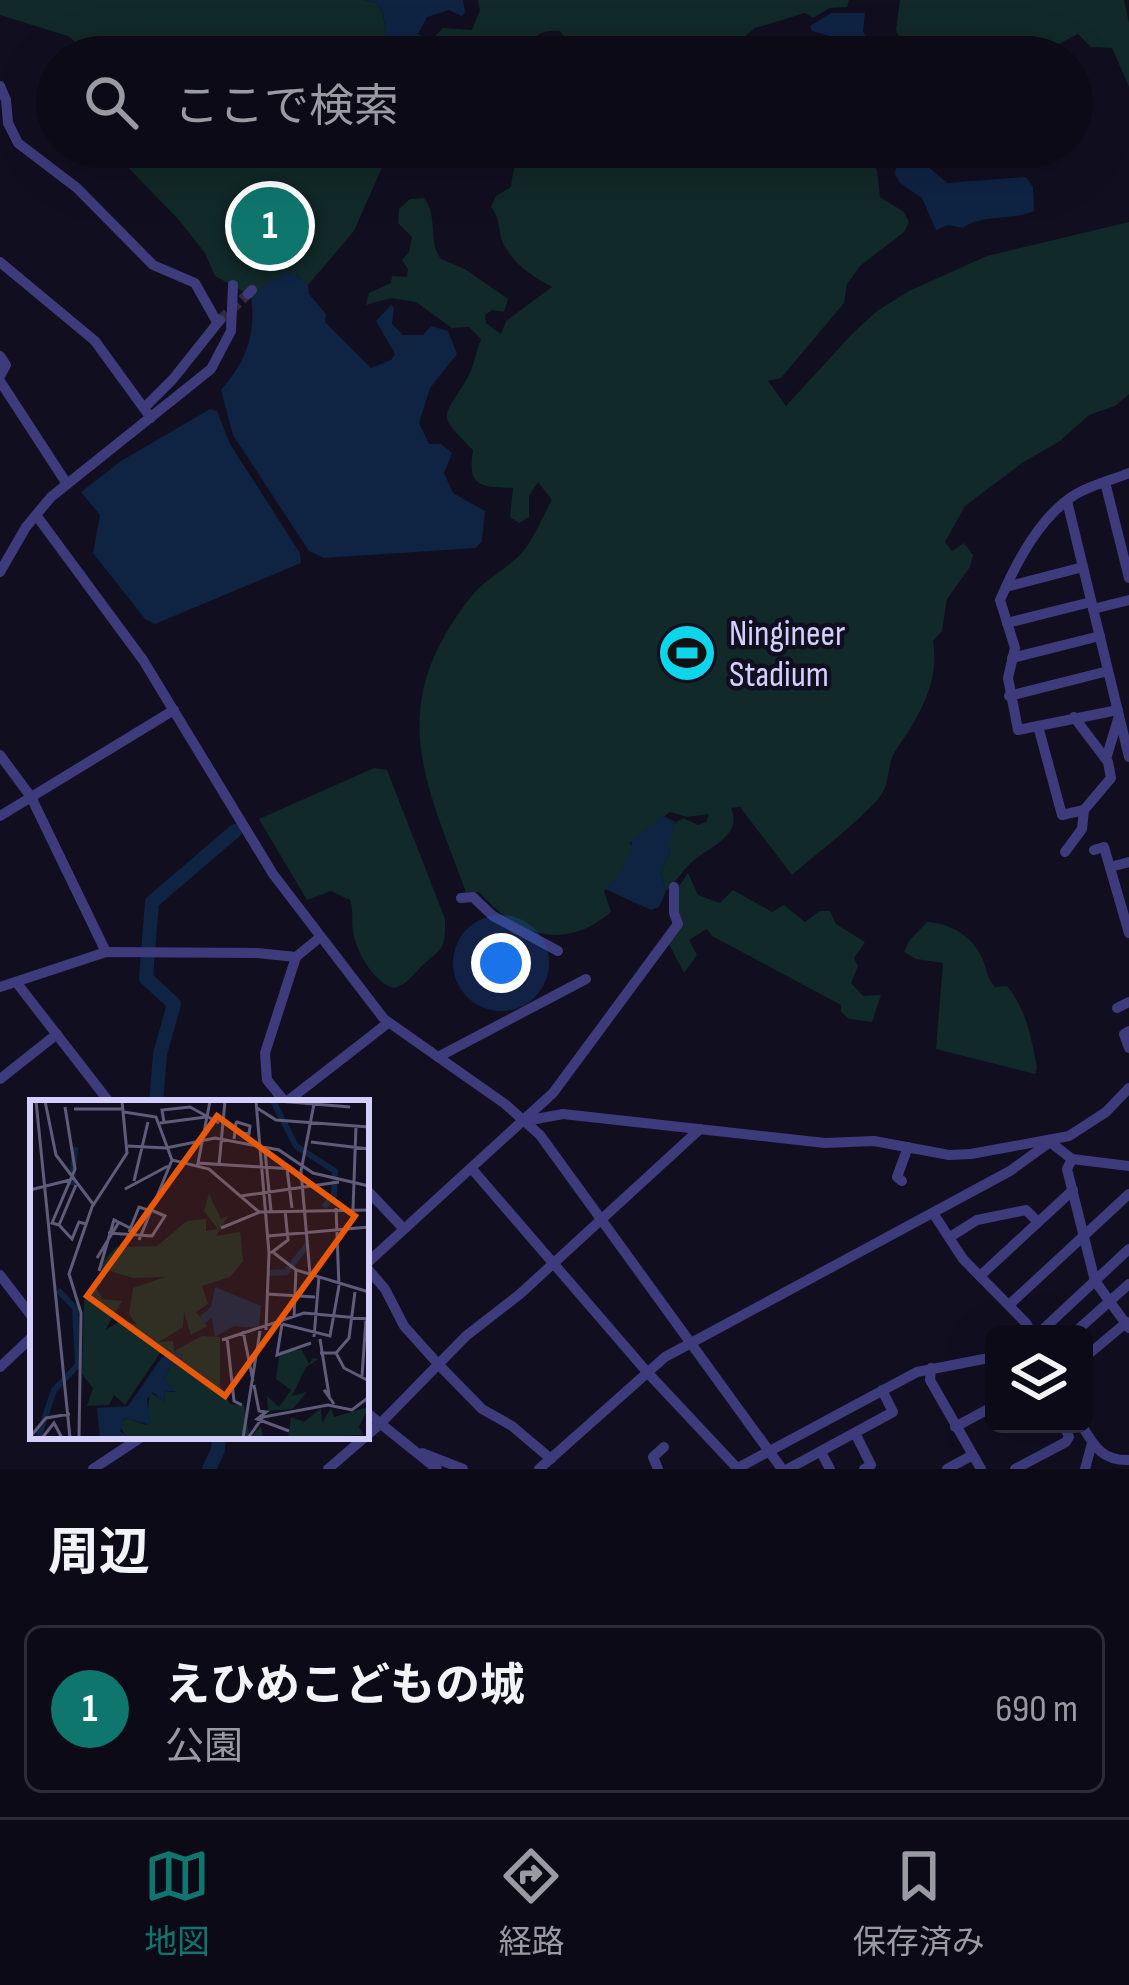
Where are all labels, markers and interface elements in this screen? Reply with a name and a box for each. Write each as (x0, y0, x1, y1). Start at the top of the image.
search box (36, 36, 1093, 168)
icon: search (78, 69, 144, 135)
text: ここで検索 (174, 80, 399, 135)
pin: 1 (231, 181, 309, 271)
place label: Ningineer Stadium (729, 613, 845, 697)
sports icon: Ningineer Stadium (656, 622, 718, 684)
your location (471, 933, 531, 993)
inset map (30, 1100, 369, 1439)
map controls (985, 1325, 1093, 1433)
button: layers (985, 1325, 1093, 1433)
text: 周辺 (48, 1523, 150, 1584)
text: えひめこどもの城 (165, 1659, 525, 1714)
text: 1 (82, 1686, 98, 1733)
text: 690 m (995, 1686, 1078, 1733)
text: 公園 (165, 1724, 243, 1771)
tab: 地図 (144, 1843, 210, 1963)
tab: 経路 (498, 1843, 564, 1963)
tab: 保存済み (853, 1843, 985, 1963)

